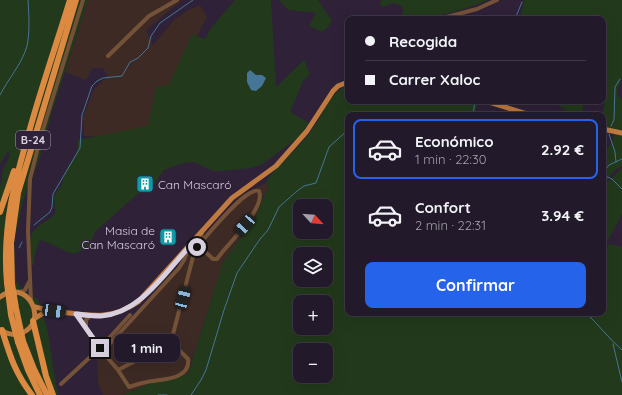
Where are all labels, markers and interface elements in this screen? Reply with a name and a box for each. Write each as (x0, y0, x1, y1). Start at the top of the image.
text: Recogida (389, 32, 457, 51)
text: Carrer Xaloc (389, 70, 480, 89)
road number: B-24 (16, 131, 50, 149)
icon: car (367, 131, 403, 167)
text: Económico (415, 132, 494, 151)
text: 2.92 € (541, 140, 584, 159)
text: 1 min · 22:30 (415, 151, 487, 167)
building icon: Can Mascaró (135, 174, 155, 194)
place label: Can Mascaró (158, 177, 232, 192)
icon: car (367, 197, 403, 233)
text: Confort (415, 198, 471, 217)
north arrow (293, 199, 333, 239)
map controls (293, 199, 333, 383)
text: 3.94 € (541, 206, 584, 225)
car (233, 212, 257, 238)
text: 2 min · 22:31 (415, 217, 486, 233)
place label: Masia de Can Mascaró (81, 223, 155, 252)
building icon: Masia de Can Mascaró (158, 227, 178, 247)
route start (188, 238, 206, 256)
button: layers (293, 247, 333, 287)
button: Confirmar (365, 262, 586, 308)
car (174, 285, 192, 311)
button: + (293, 295, 333, 335)
car (41, 303, 67, 319)
callout: 1 min (114, 334, 180, 362)
route end (91, 339, 109, 357)
text: 1 min (131, 340, 163, 356)
button: − (293, 343, 333, 383)

